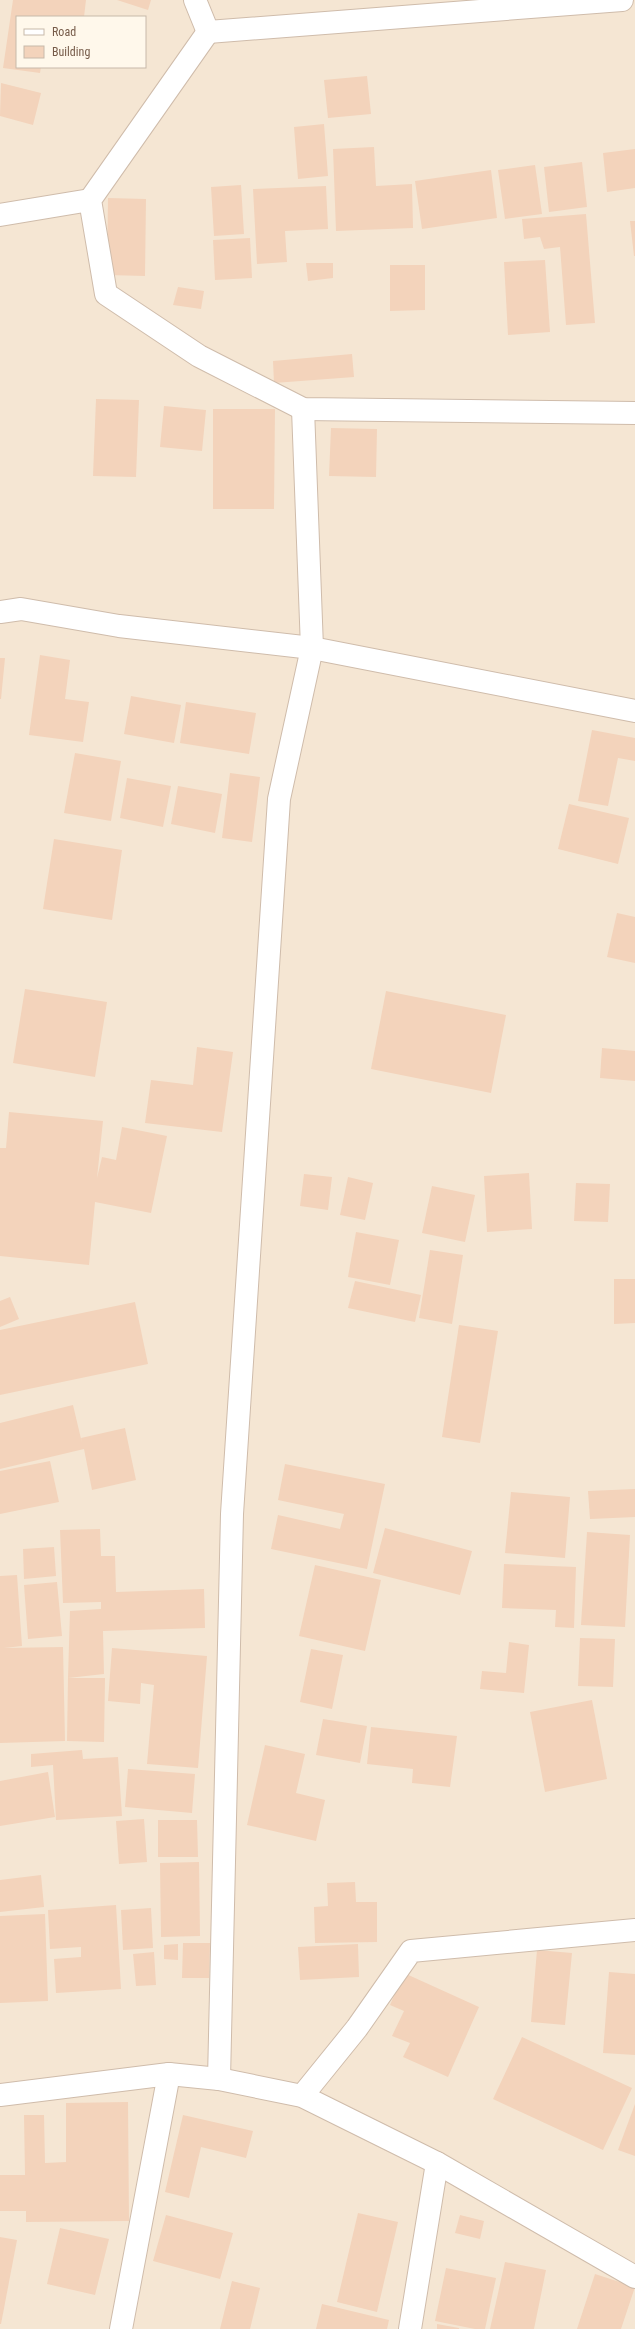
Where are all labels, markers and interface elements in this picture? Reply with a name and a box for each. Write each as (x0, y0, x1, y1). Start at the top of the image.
legend (16, 16, 146, 68)
text: Road (52, 25, 76, 39)
text: Building (52, 45, 90, 59)

